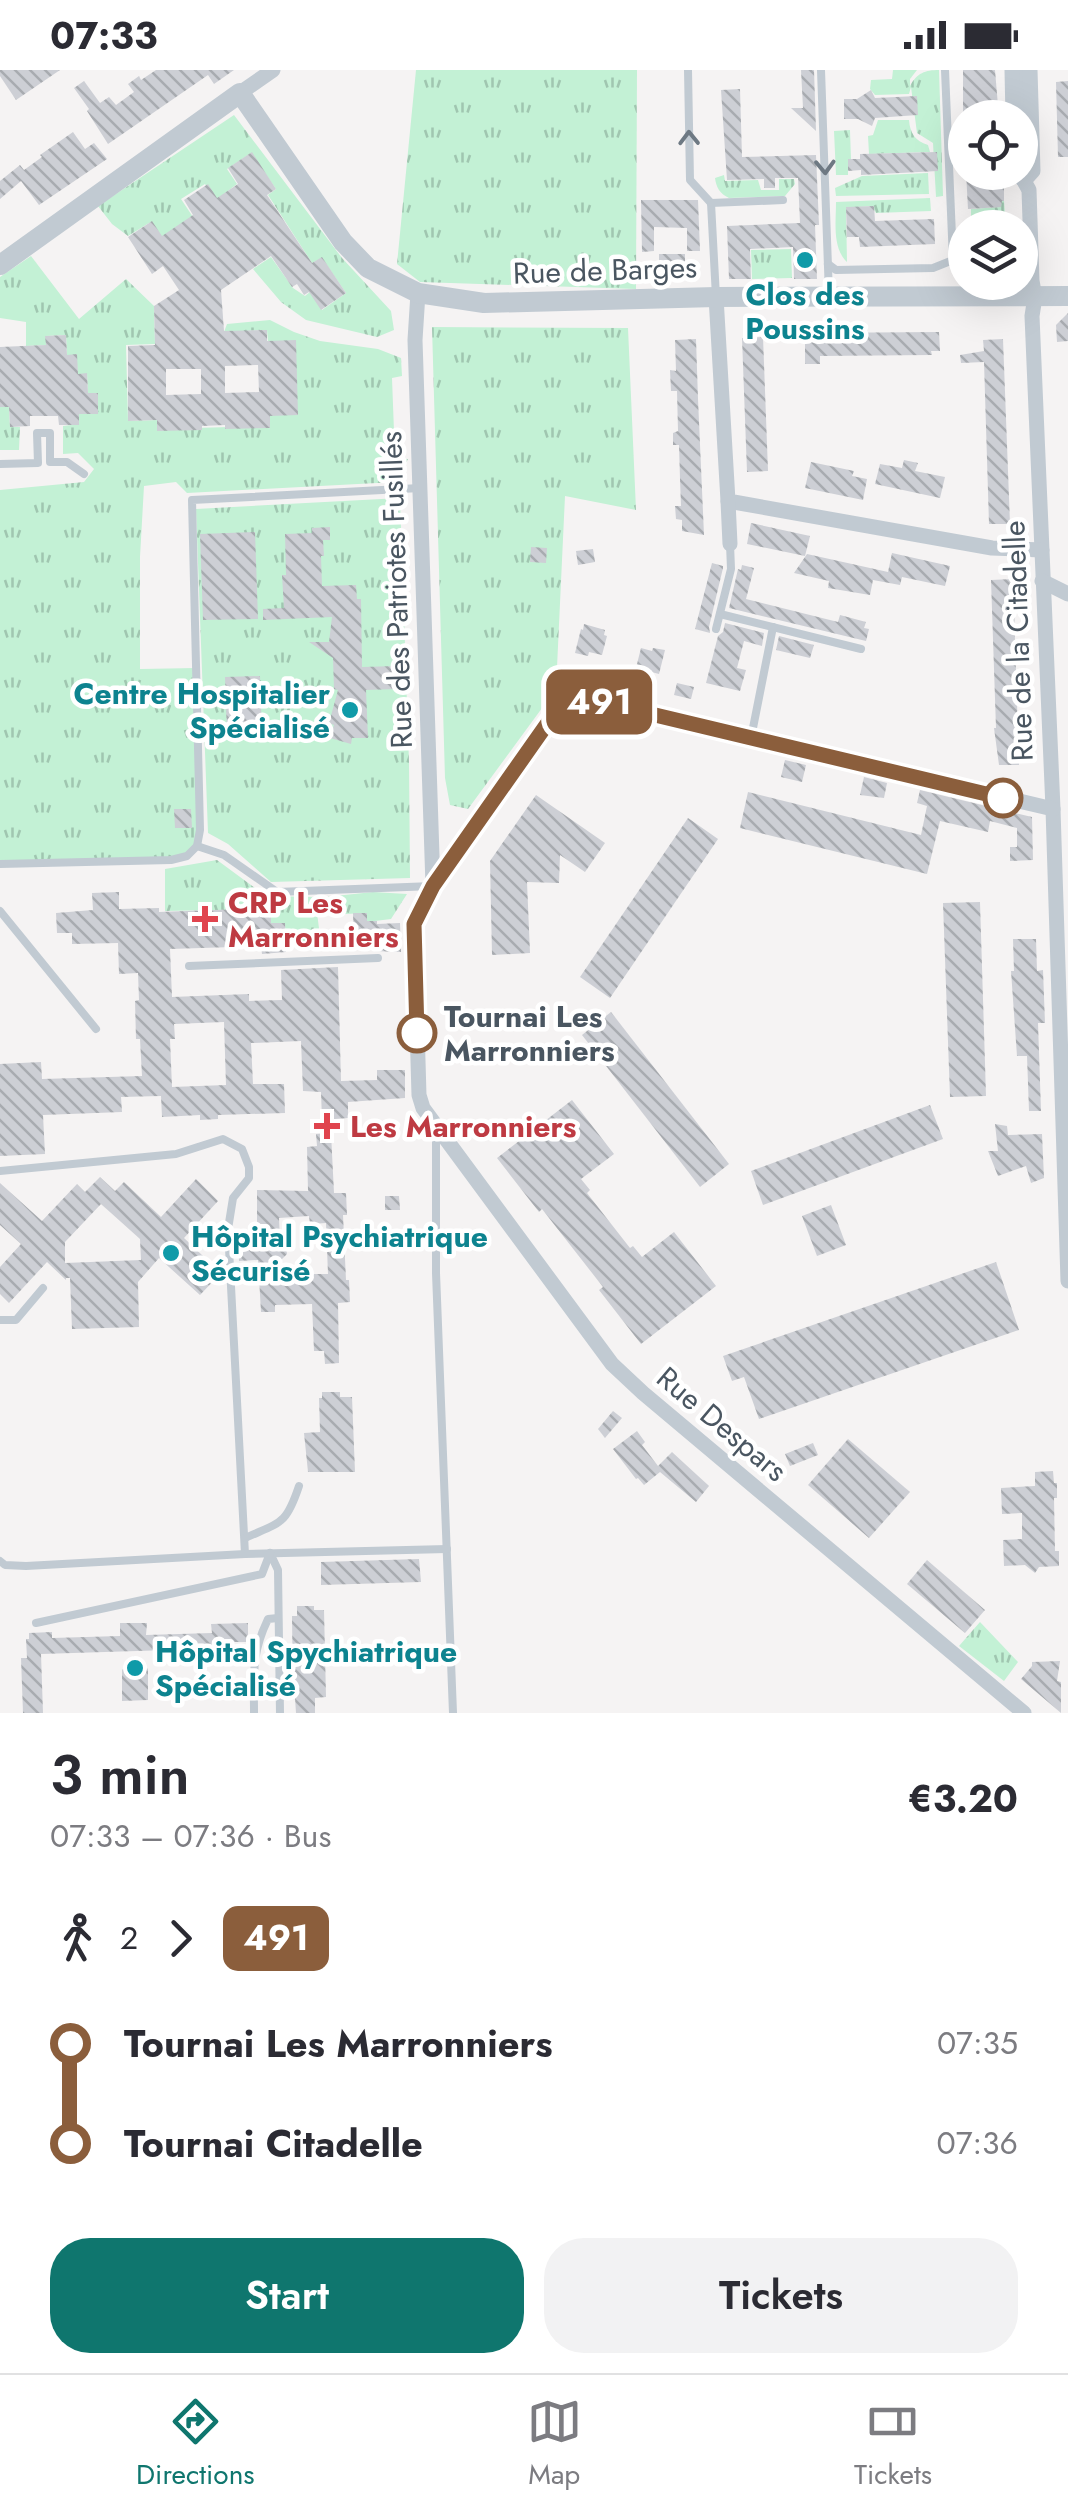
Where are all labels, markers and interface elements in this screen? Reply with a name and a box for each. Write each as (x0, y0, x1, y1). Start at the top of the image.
text: 07:33 (50, 8, 158, 63)
map controls (948, 100, 1038, 300)
button: locate (948, 100, 1038, 190)
one-way arrow (678, 129, 700, 144)
one-way arrow (814, 160, 835, 176)
button: layers (948, 210, 1038, 300)
street label: Rue de Barges (512, 245, 698, 295)
marker: Clos des Poussins (794, 249, 816, 271)
place label: Clos des Poussins (745, 273, 865, 350)
street label: Rue des Patriotes Fusillés (369, 431, 423, 749)
street label: Rue de la Citadelle (992, 520, 1044, 762)
line badge: 491 (542, 670, 656, 734)
place label: Centre Hospitalier Spécialisé (74, 672, 331, 749)
text: 491 (566, 677, 632, 727)
marker: Centre Hospitalier Spécialisé (339, 699, 361, 721)
unlabelled marker (984, 779, 1022, 817)
place label: CRP Les Marronniers (228, 881, 399, 958)
marker: CRP Les Marronniers (192, 906, 218, 932)
place label: Tournai Les Marronniers (444, 995, 615, 1072)
marker: Tournai Les Marronniers (398, 1014, 436, 1052)
place label: Les Marronniers (350, 1105, 577, 1148)
marker: Les Marronniers (314, 1113, 340, 1139)
place label: Hôpital Psychiatrique Sécurisé (191, 1215, 488, 1292)
marker: Hôpital Psychiatrique Sécurisé (160, 1242, 182, 1264)
street label: Rue Despars (647, 1356, 797, 1492)
place label: Hôpital Spychiatrique Spécialisé (155, 1630, 457, 1707)
marker: Hôpital Spychiatrique Spécialisé (124, 1657, 146, 1679)
text: 3 min (50, 1735, 189, 1815)
text: €3.20 (908, 1771, 1018, 1826)
text: 07:33 – 07:36 · Bus (50, 1813, 331, 1859)
icon: walk (50, 1911, 105, 1966)
icon: forward (153, 1911, 208, 1966)
text: 491 (243, 1913, 309, 1963)
text: 2 (120, 1915, 138, 1961)
text: Tournai Les Marronniers (124, 2016, 553, 2071)
text: 07:35 (937, 2020, 1018, 2066)
text: Tournai Citadelle (124, 2116, 423, 2171)
text: 07:36 (936, 2120, 1018, 2166)
button: Start (50, 2238, 524, 2353)
button: Tickets (544, 2238, 1018, 2353)
tab: Directions (136, 2394, 255, 2495)
tab: Map (527, 2394, 582, 2495)
tab: Tickets (854, 2394, 932, 2495)

